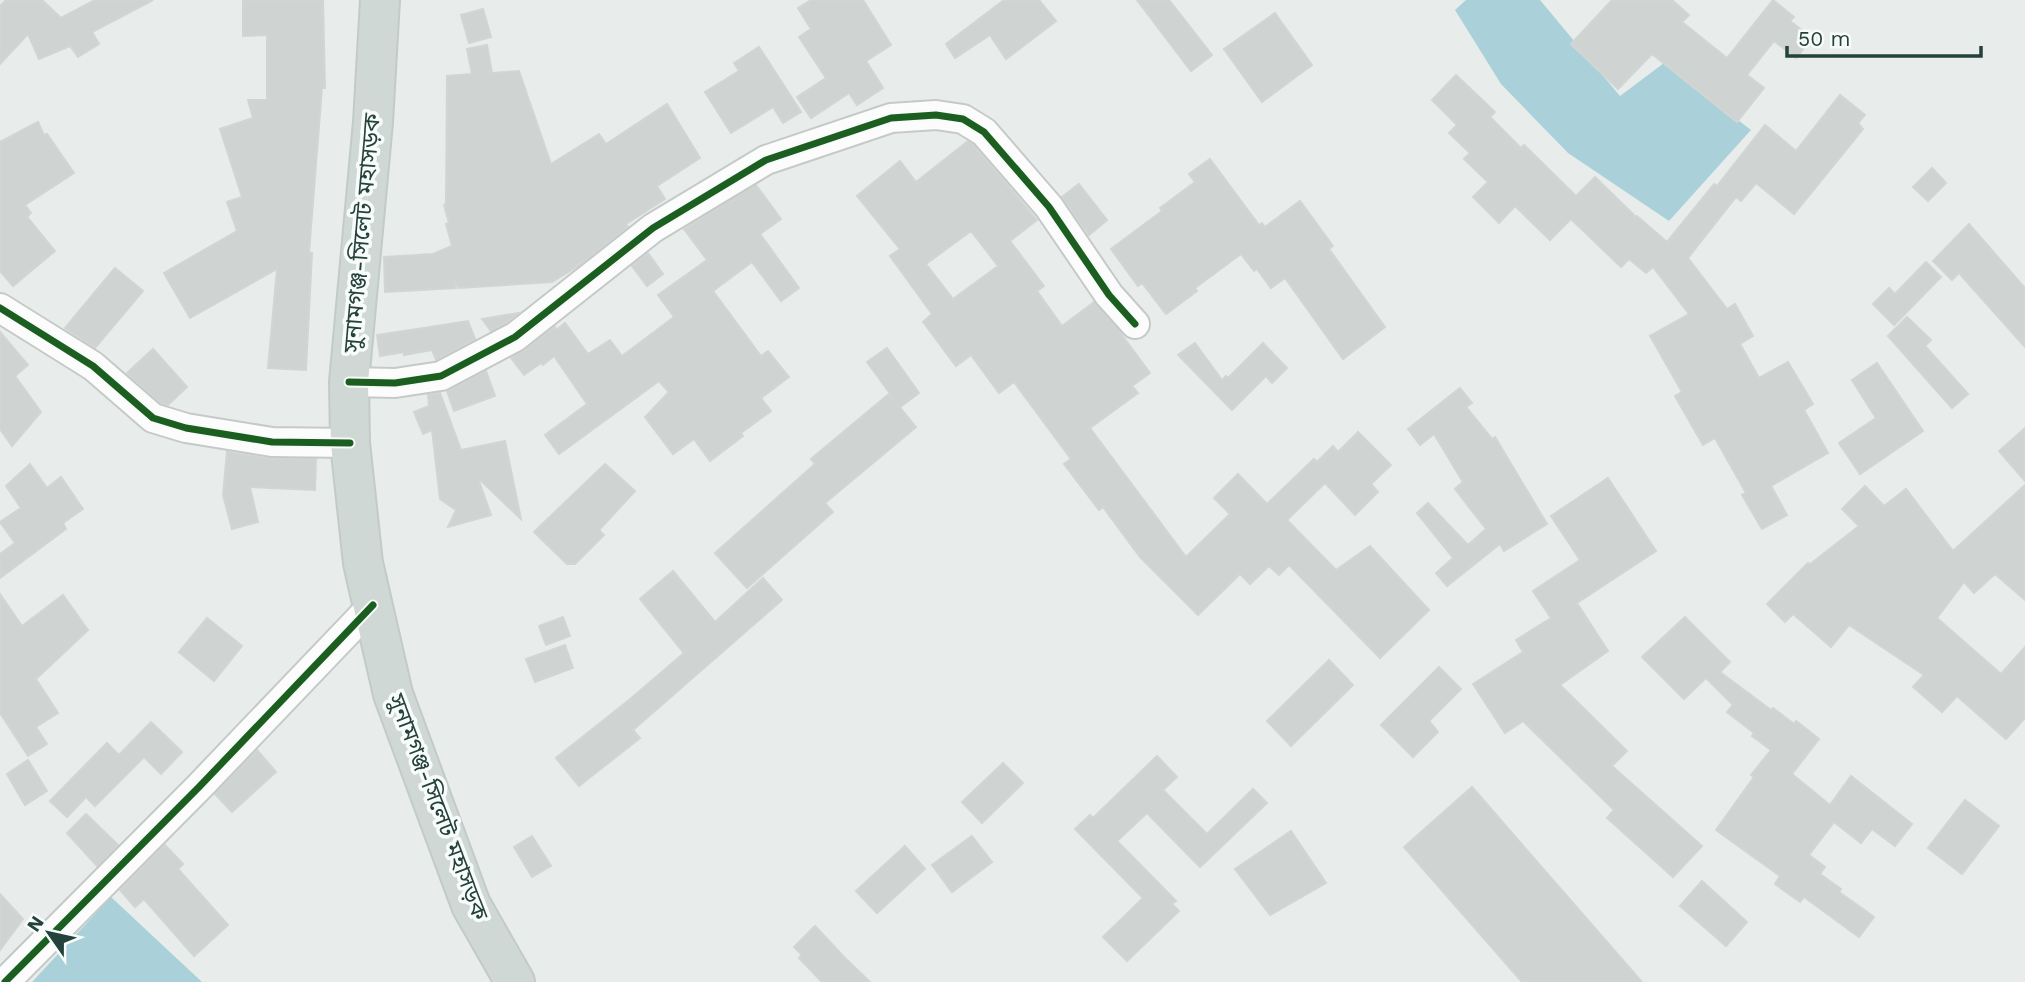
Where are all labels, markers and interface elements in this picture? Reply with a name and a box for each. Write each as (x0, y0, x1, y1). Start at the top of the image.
scale bar (1787, 14, 1981, 58)
text: 50 m (1798, 26, 1850, 51)
street label: সুনামগঞ্জ-সিলেট মহাসড়ক (338, 112, 386, 355)
street label: সুনামগঞ্জ-সিলেট মহাসড়ক (382, 689, 494, 924)
north arrow (14, 898, 84, 968)
text: N (22, 912, 49, 936)

